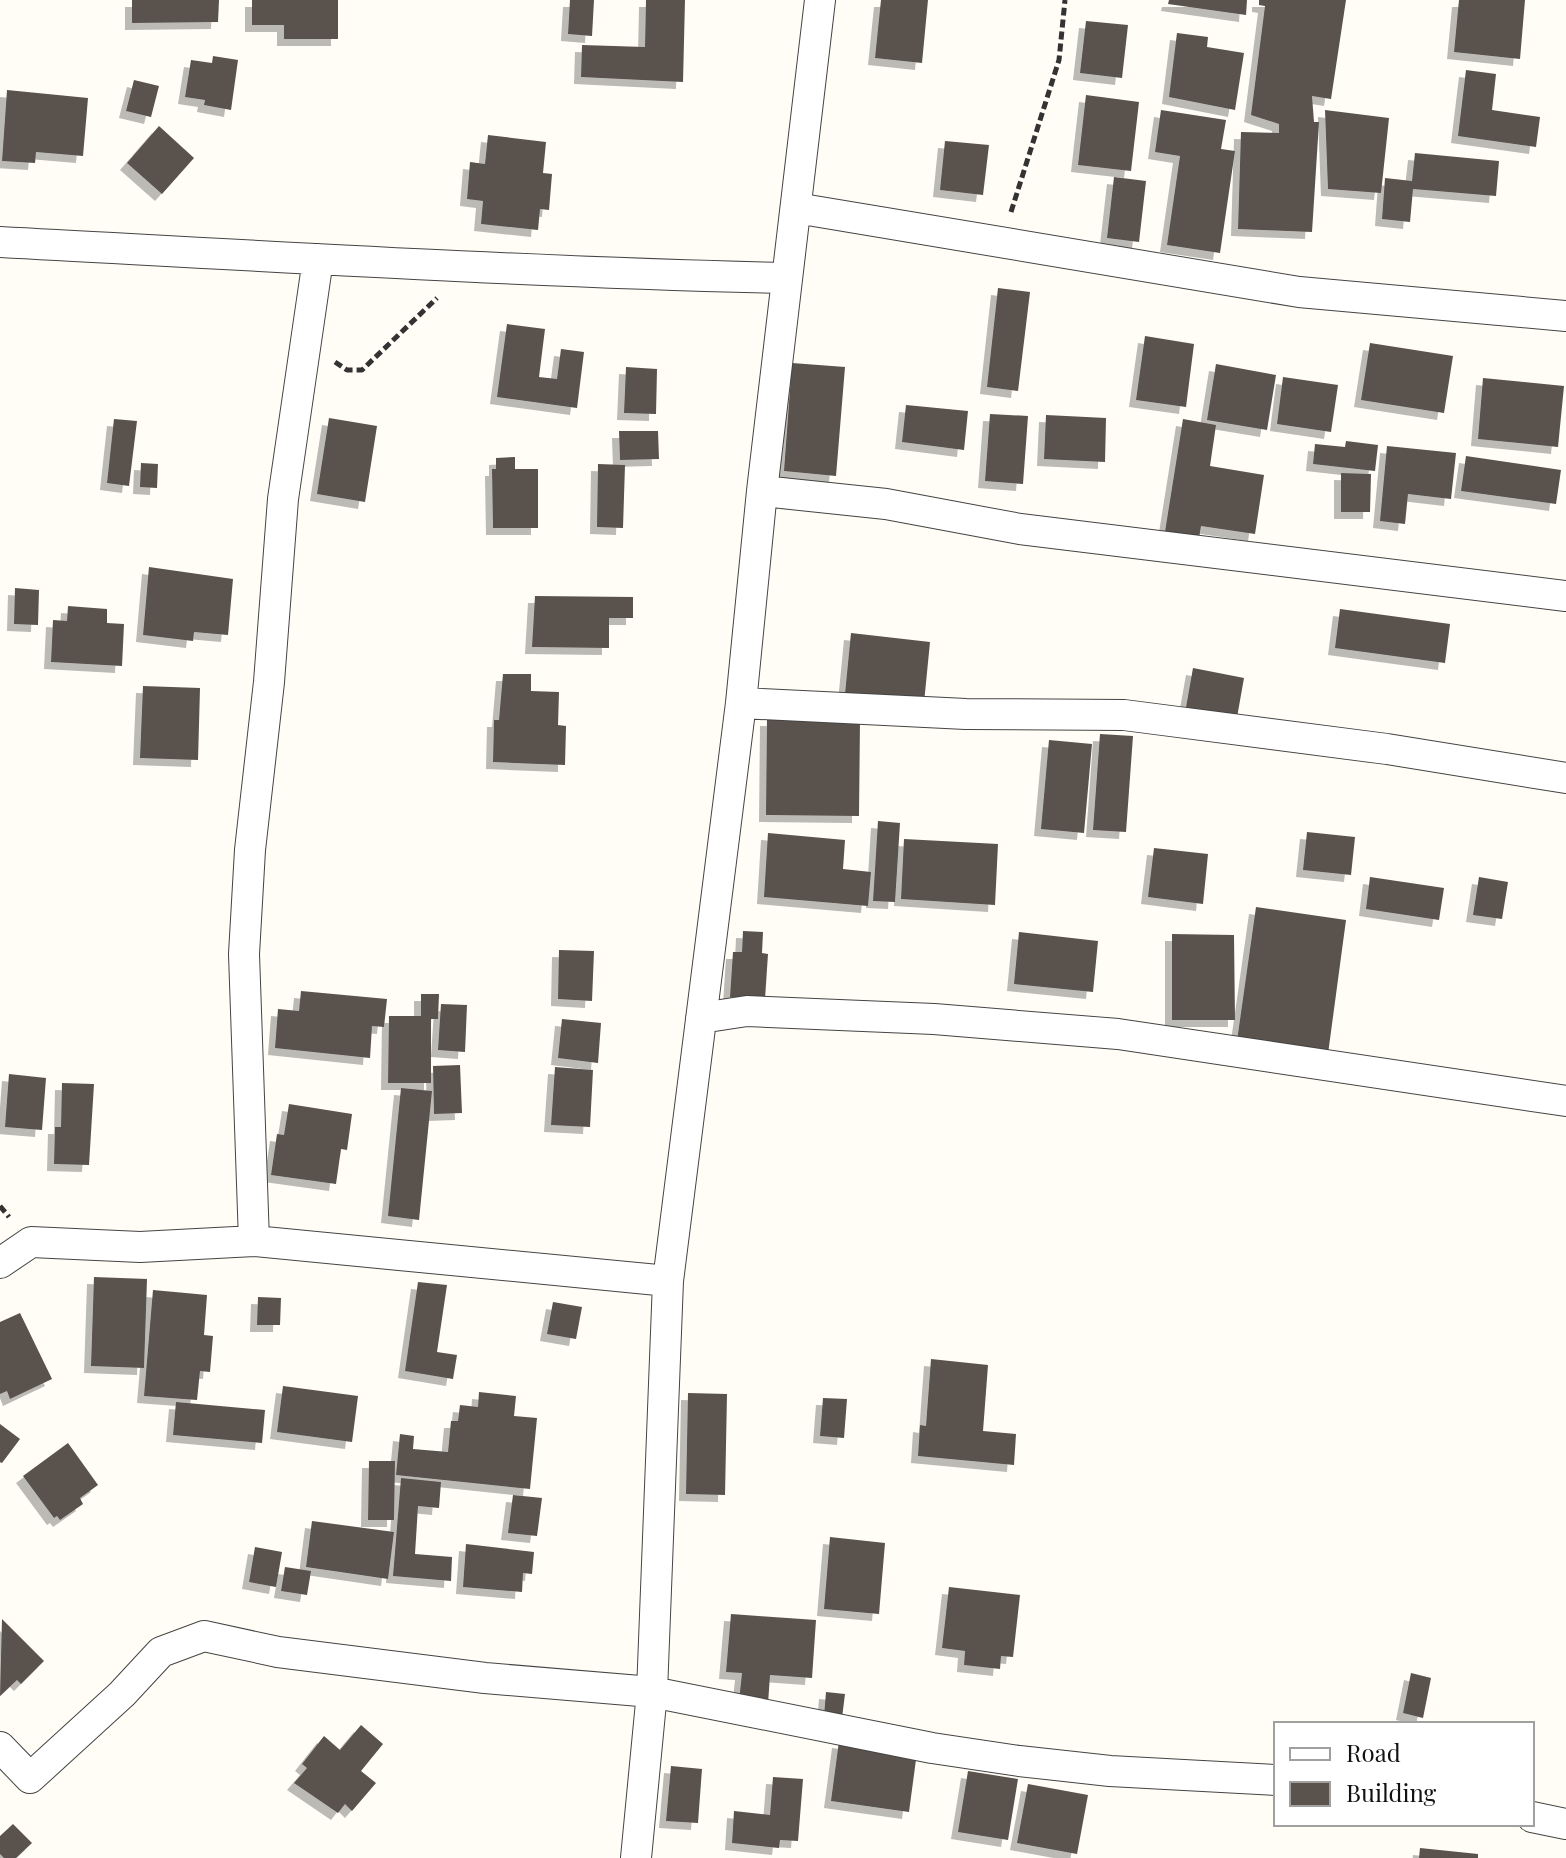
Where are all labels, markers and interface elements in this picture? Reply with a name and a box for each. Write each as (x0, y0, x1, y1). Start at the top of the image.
legend (1274, 1722, 1534, 1826)
text: Road (1346, 1736, 1401, 1768)
text: Building (1346, 1776, 1437, 1808)

